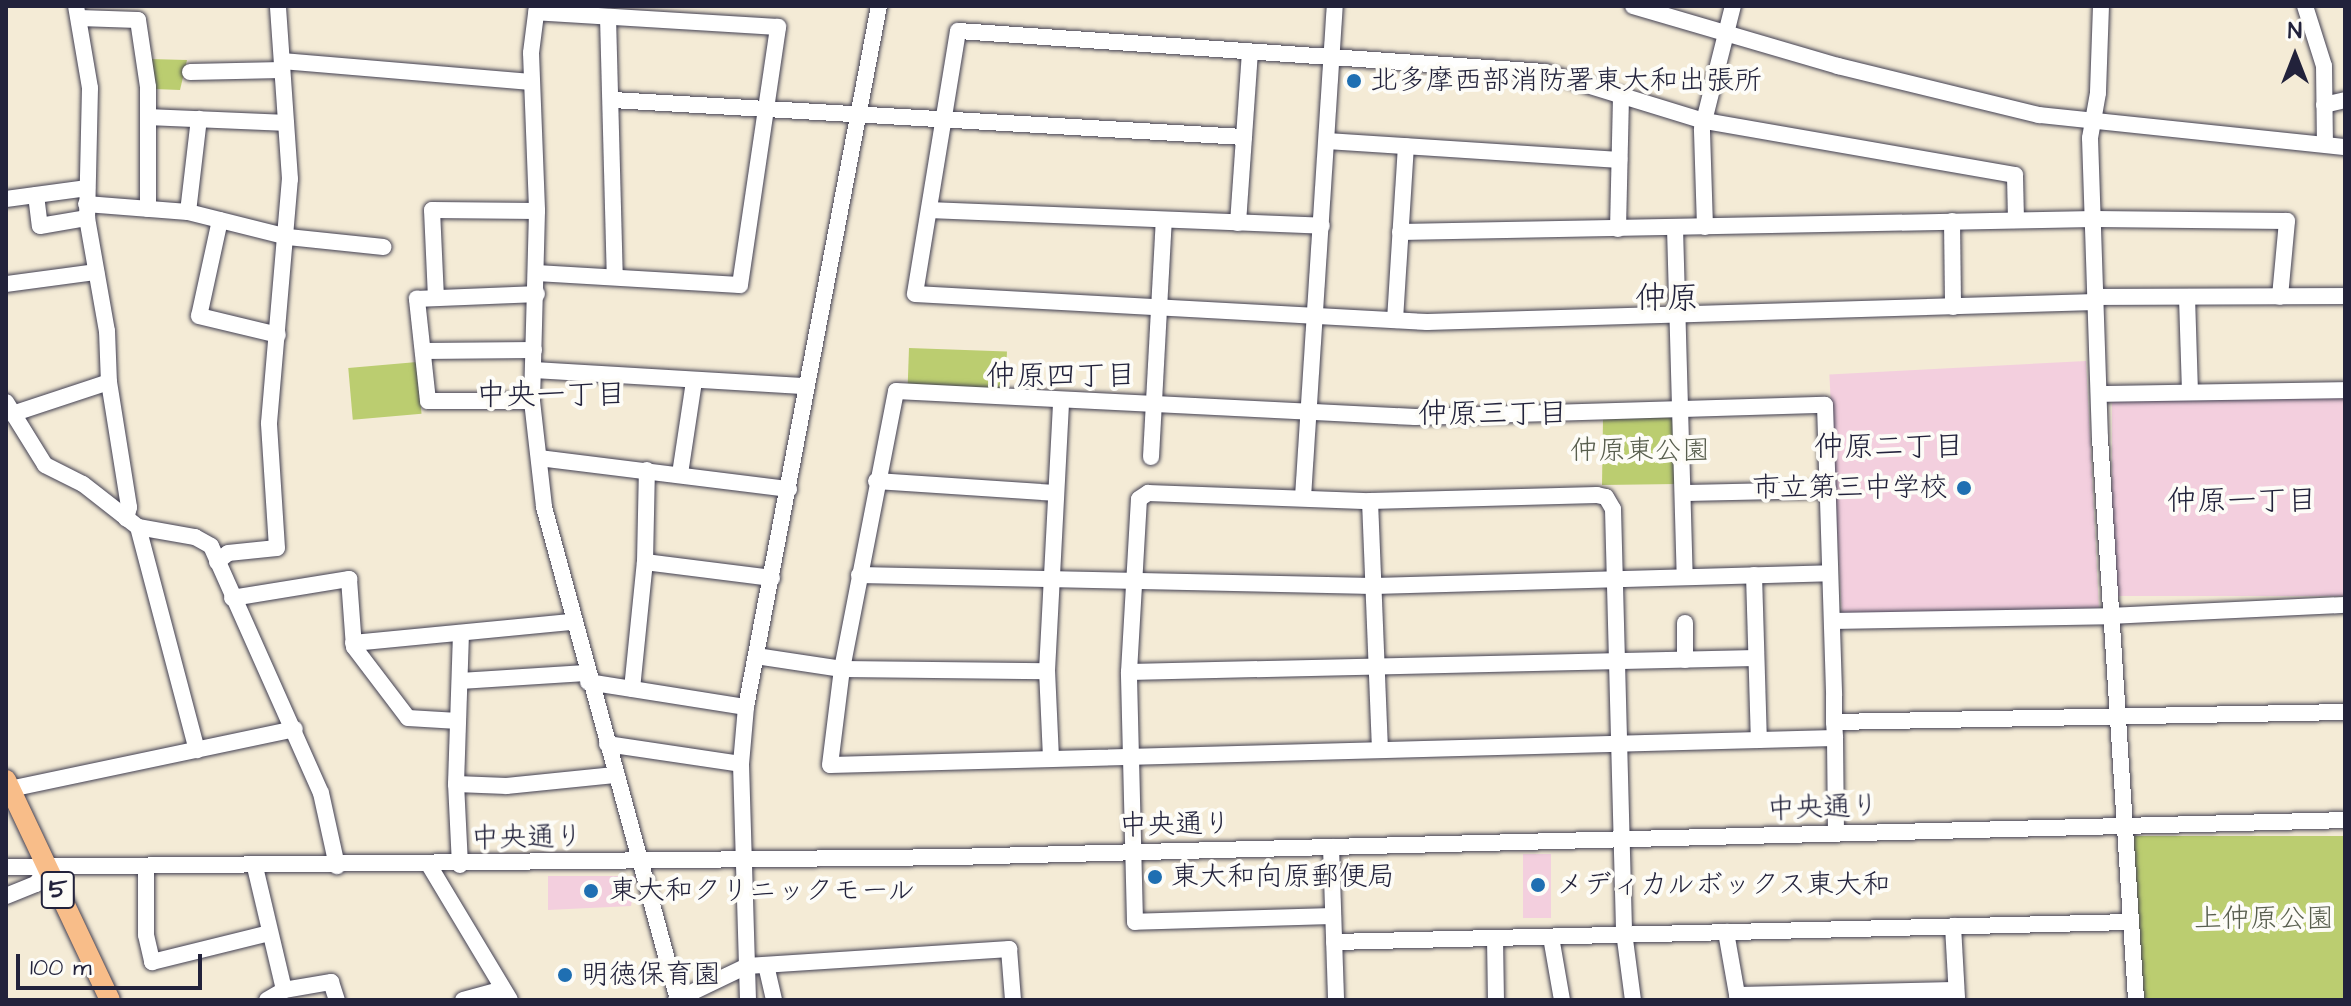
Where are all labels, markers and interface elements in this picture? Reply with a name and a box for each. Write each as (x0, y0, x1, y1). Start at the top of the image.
north arrow (2255, 16, 2335, 96)
text: N (2288, 16, 2302, 47)
place label: 北多摩西部消防署東大和出張所 (1370, 64, 1762, 98)
marker: 北多摩西部消防署東大和出張所 (1345, 72, 1363, 90)
district label: 仲原 (1635, 280, 1699, 318)
district label: 仲原四丁目 (986, 358, 1136, 394)
district label: 中央一丁目 (476, 377, 626, 413)
district label: 仲原三丁目 (1418, 396, 1568, 432)
district label: 仲原二丁目 (1814, 429, 1964, 465)
park label: 仲原東公園 (1570, 434, 1710, 468)
place label: 市立第三中学校 (1752, 471, 1948, 505)
marker: 市立第三中学校 (1955, 479, 1973, 497)
district label: 仲原一丁目 (2167, 483, 2317, 519)
street label: 中央通り (1766, 789, 1880, 827)
street label: 中央通り (1119, 807, 1231, 843)
street label: 中央通り (471, 820, 583, 856)
place label: 東大和向原郵便局 (1171, 860, 1395, 894)
road number: 5 (40, 868, 76, 912)
marker: 東大和向原郵便局 (1146, 868, 1164, 886)
place label: メディカルボックス東大和 (1556, 868, 1892, 902)
place label: 東大和クリニックモール (609, 874, 917, 908)
marker: メディカルボックス東大和 (1527, 874, 1549, 896)
marker: 東大和クリニックモール (580, 880, 602, 902)
park label: 上仲原公園 (2194, 902, 2334, 936)
scale bar (20, 938, 206, 988)
text: 100 m (30, 951, 92, 985)
place label: 明徳保育園 (581, 958, 721, 992)
marker: 明徳保育園 (556, 966, 574, 984)

